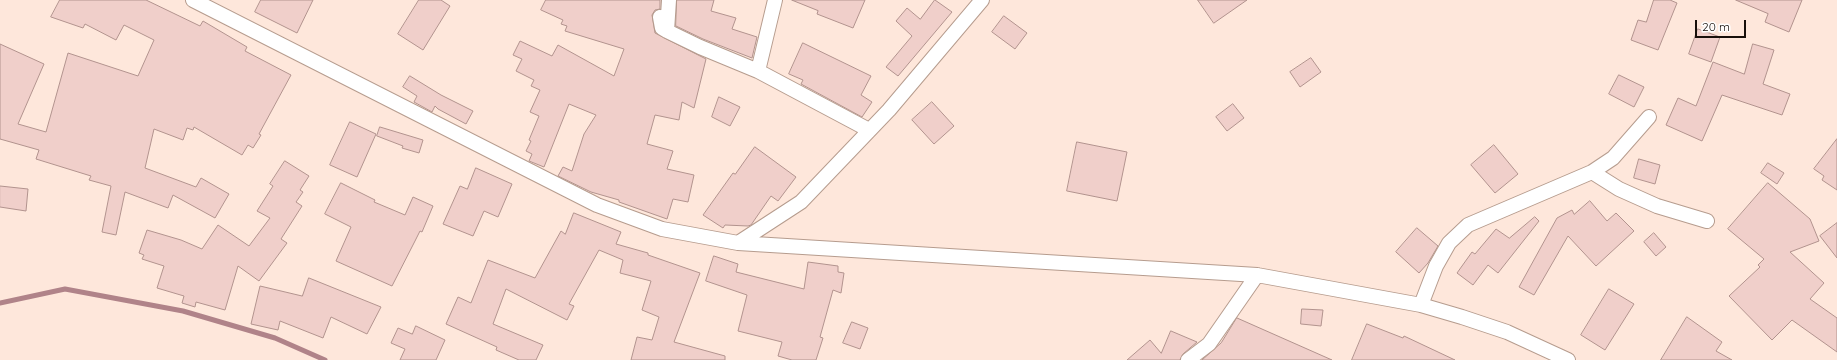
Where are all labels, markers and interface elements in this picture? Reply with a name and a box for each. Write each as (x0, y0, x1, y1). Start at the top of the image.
scale bar (1697, 12, 1748, 38)
text: 20 m (1702, 19, 1730, 34)

